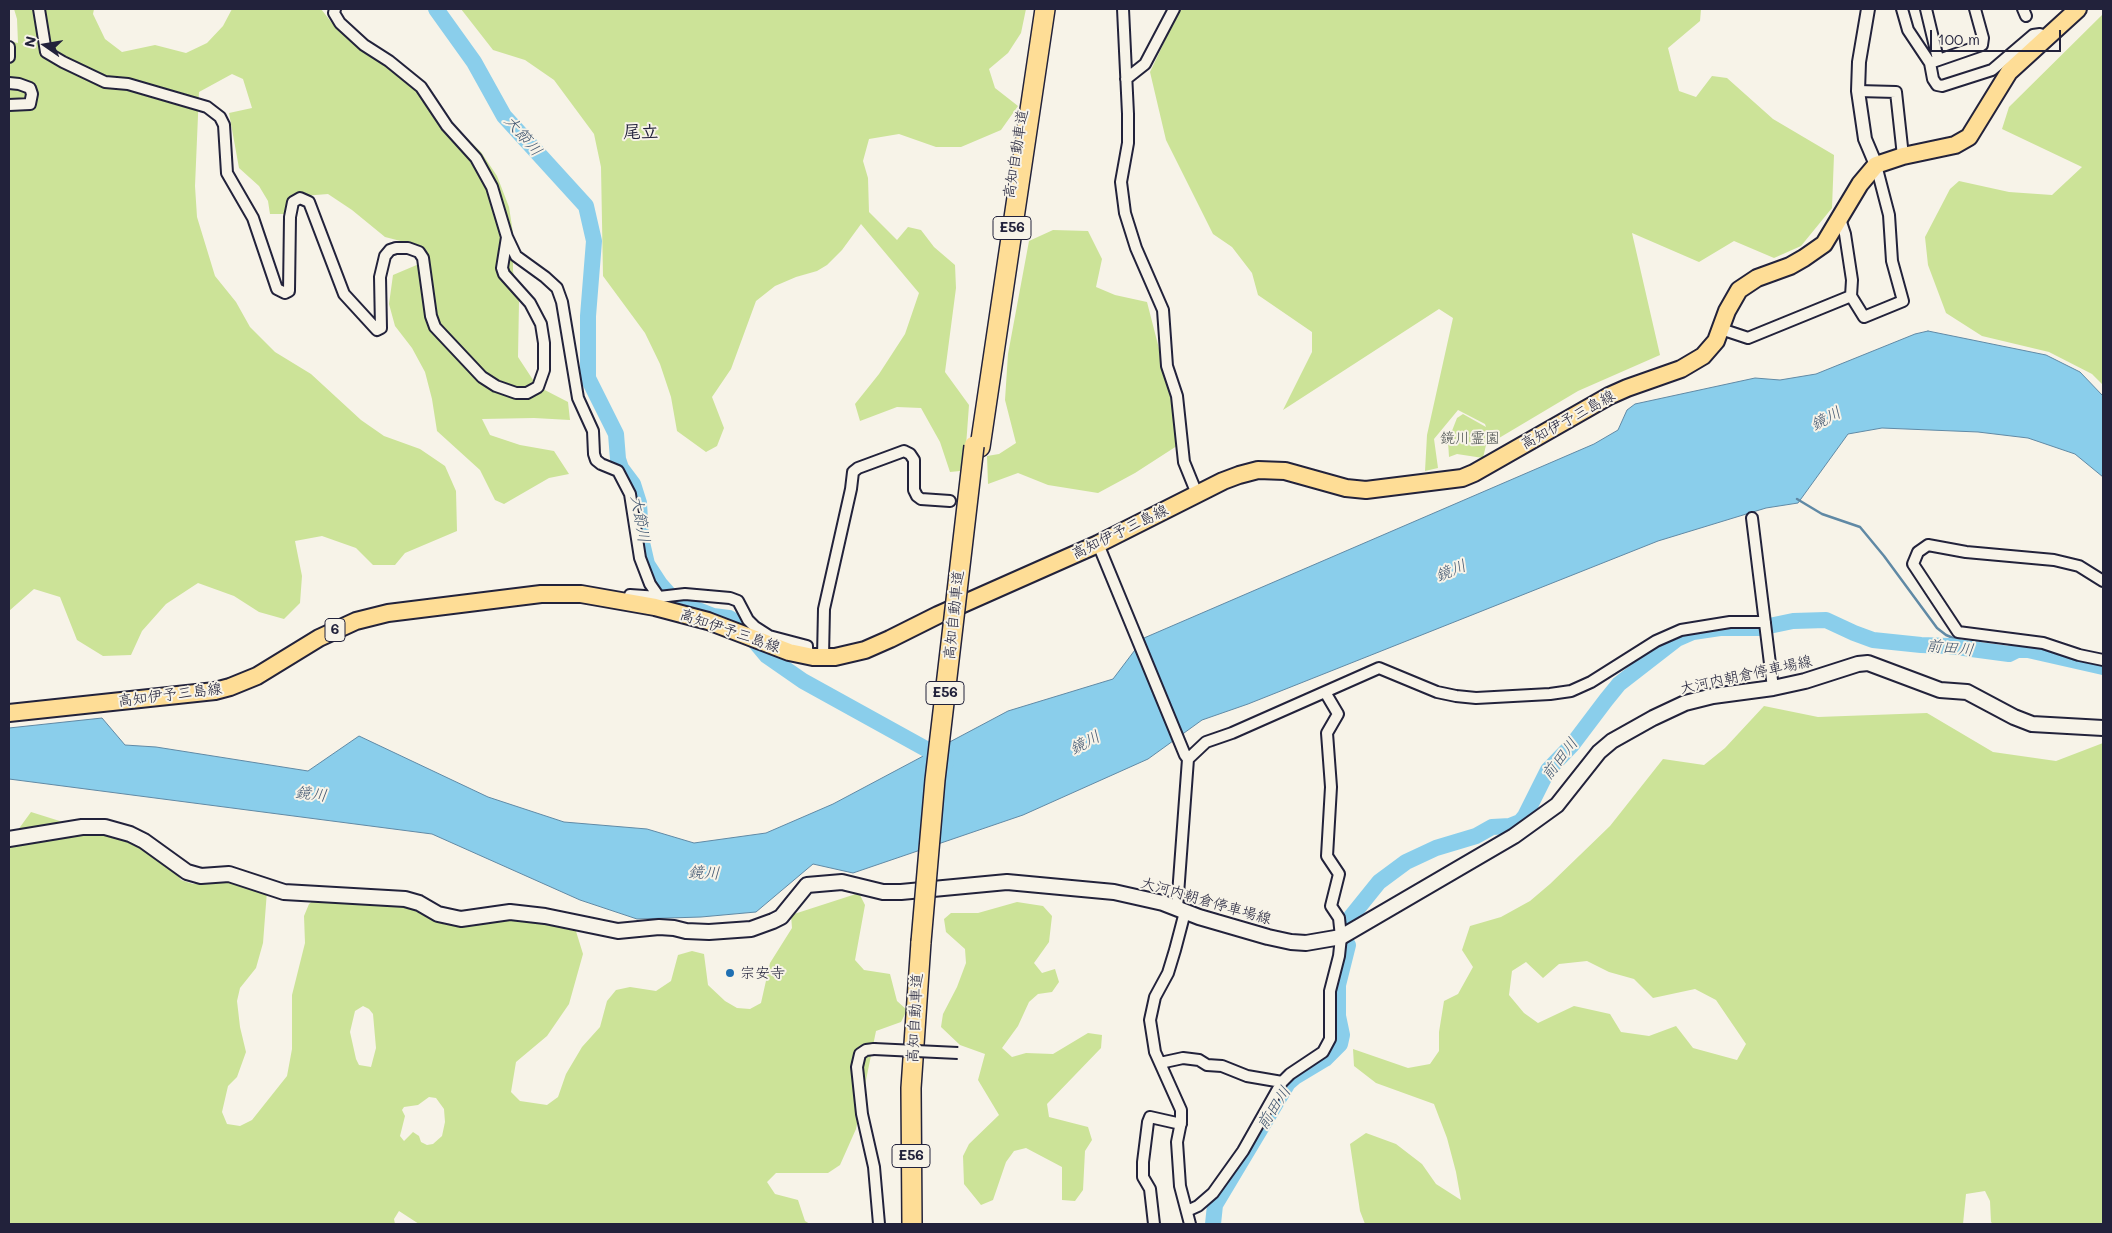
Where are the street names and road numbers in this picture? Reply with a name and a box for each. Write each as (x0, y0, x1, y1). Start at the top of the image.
street label: 高知自動車道 (1000, 108, 1032, 200)
road number: E56 (993, 217, 1031, 240)
street label: 高知伊予三島線 (1518, 387, 1618, 453)
street label: 高知伊予三島線 (1069, 501, 1171, 563)
street label: 高知自動車道 (940, 569, 968, 661)
street label: 高知伊予三島線 (677, 605, 783, 657)
road number: 6 (325, 618, 345, 642)
street label: 大河内朝倉停車場線 (1678, 652, 1814, 698)
street label: 高知伊予三島線 (117, 680, 223, 710)
road number: E56 (926, 681, 964, 704)
street label: 大河内朝倉停車場線 (1139, 874, 1273, 928)
street label: 高知自動車道 (904, 973, 926, 1063)
road number: E56 (892, 1144, 930, 1168)

